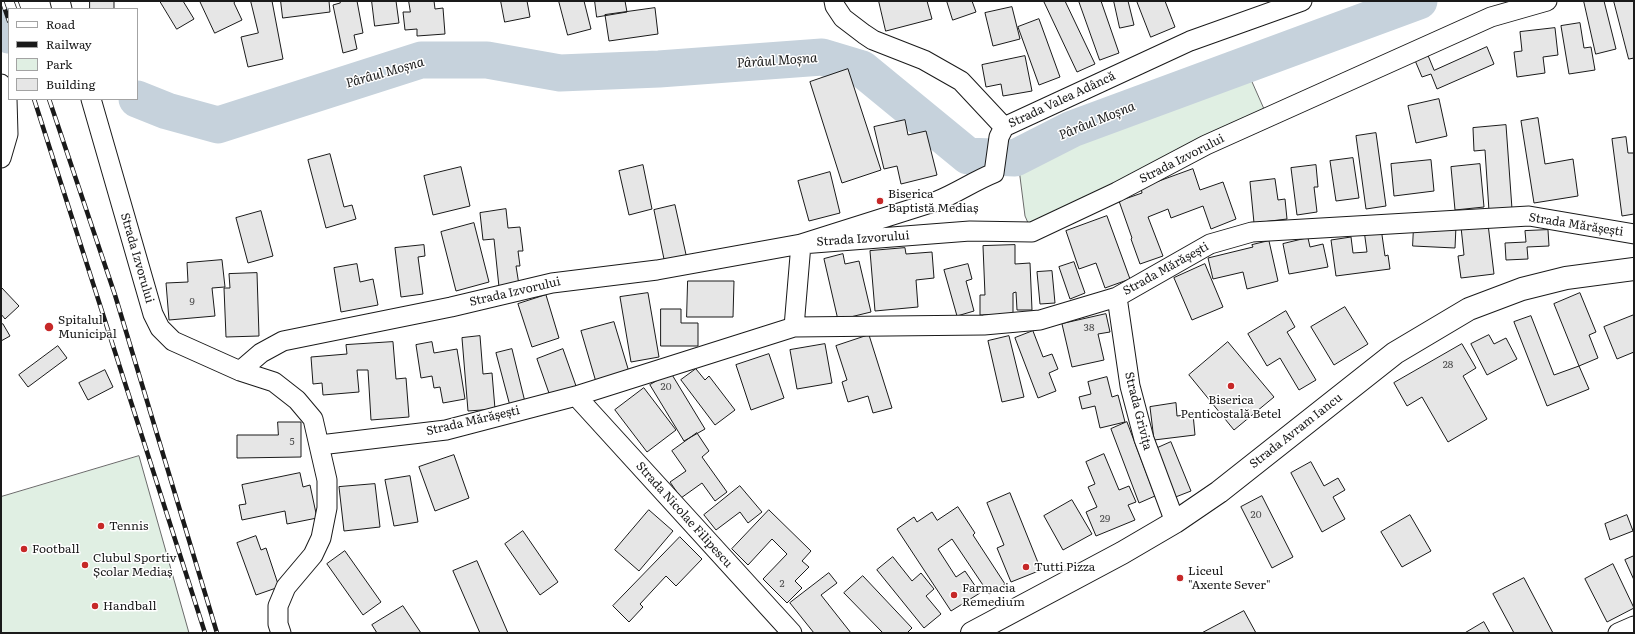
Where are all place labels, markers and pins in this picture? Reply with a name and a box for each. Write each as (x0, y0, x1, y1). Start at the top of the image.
place label: Biserica Baptistă Mediaș (888, 187, 978, 215)
marker: Biserica Baptistă Mediaș (875, 196, 885, 206)
place label: Spitalul Municipal (58, 313, 117, 341)
marker: Spitalul Municipal (43, 321, 55, 333)
marker: Biserica Penticostală Betel (1226, 381, 1236, 391)
place label: Biserica Penticostală Betel (1181, 393, 1281, 421)
place label: Tennis (109, 519, 148, 533)
marker: Tennis (96, 521, 106, 531)
place label: Football (32, 542, 79, 556)
marker: Football (19, 544, 29, 554)
place label: Clubul Sportiv Școlar Mediaș (93, 551, 176, 579)
marker: Clubul Sportiv Școlar Mediaș (80, 560, 90, 570)
place label: Tutti Pizza (1034, 560, 1095, 574)
marker: Tutti Pizza (1021, 562, 1031, 572)
place label: Liceul "Axente Sever" (1188, 564, 1271, 592)
marker: Liceul "Axente Sever" (1175, 573, 1185, 583)
place label: Farmacia Remedium (962, 581, 1025, 609)
marker: Farmacia Remedium (949, 590, 959, 600)
place label: Handball (103, 599, 156, 613)
marker: Handball (90, 601, 100, 611)

